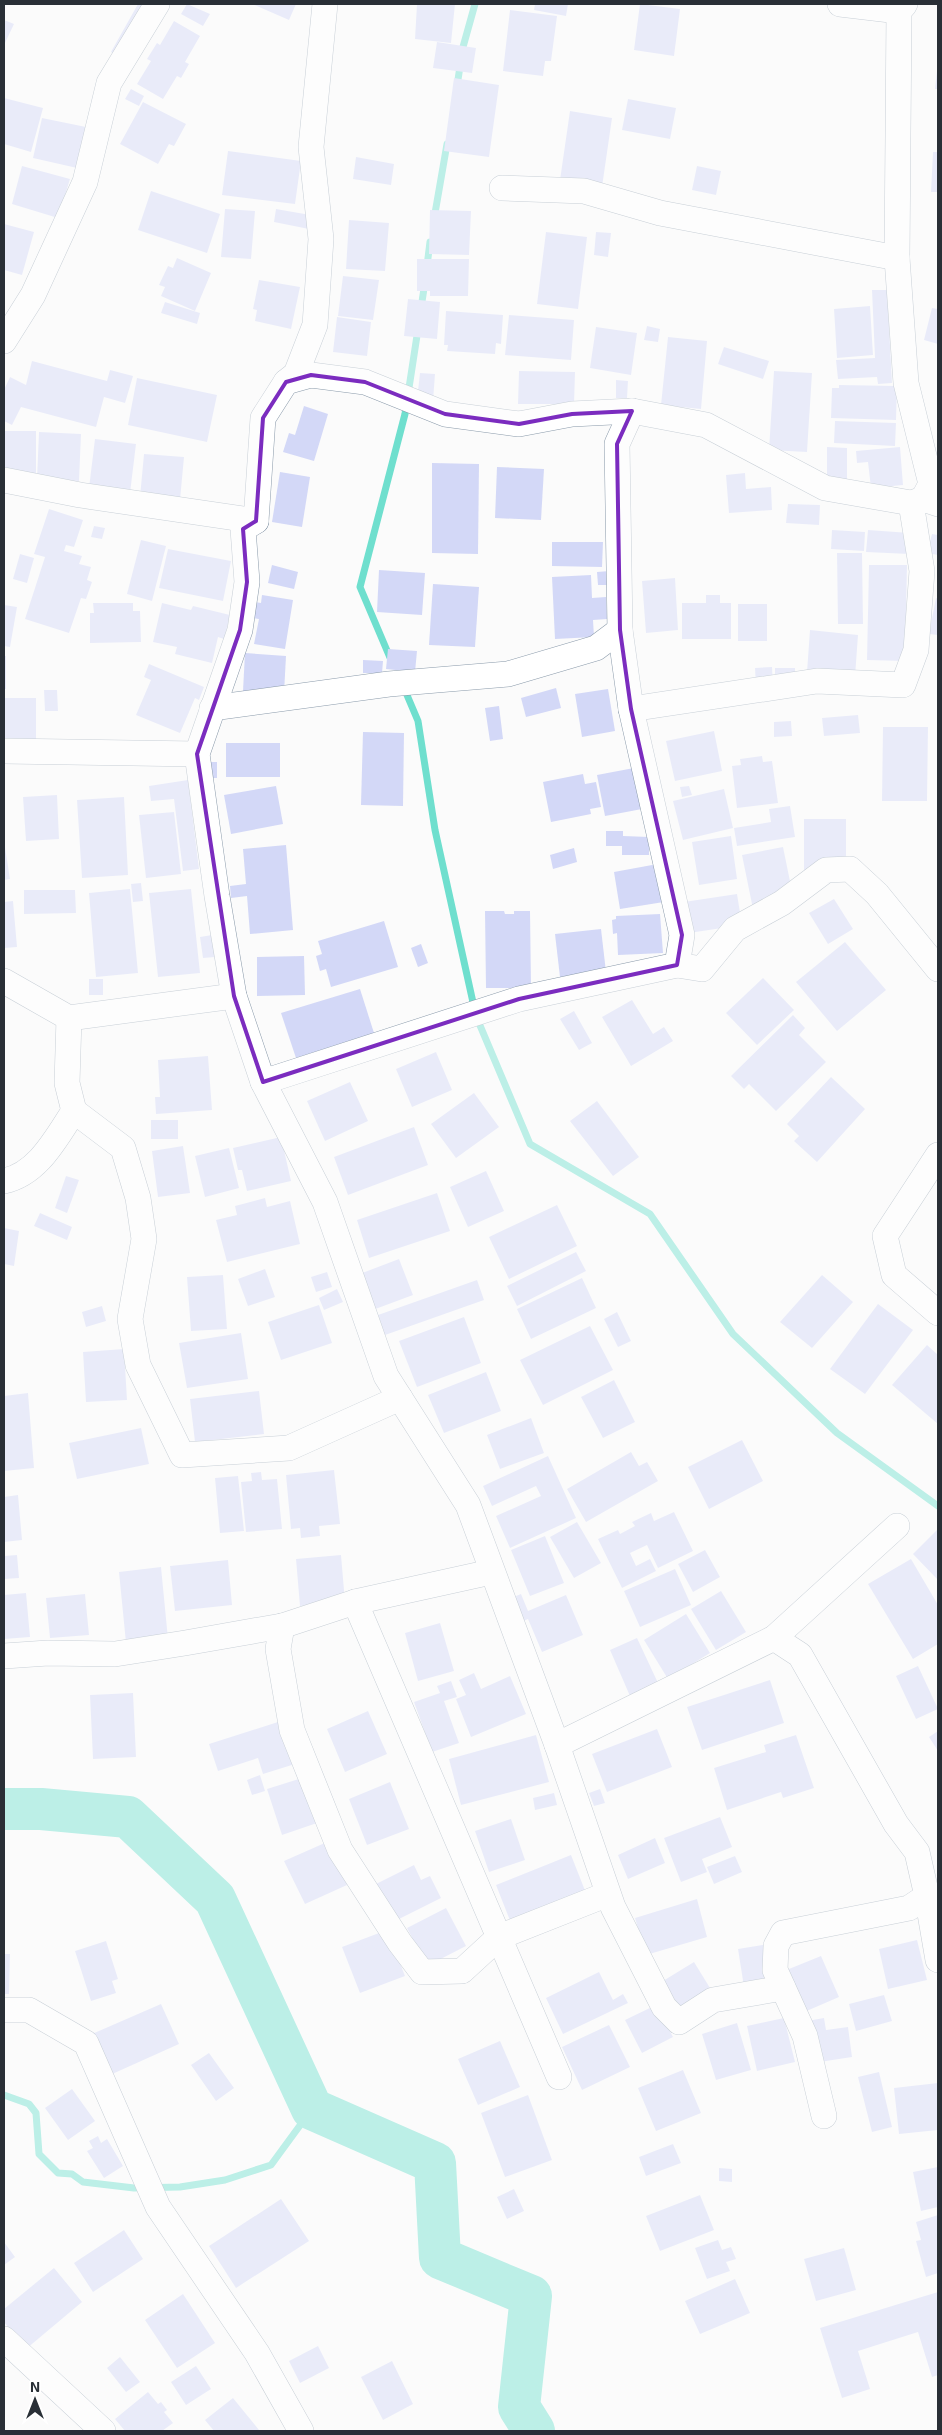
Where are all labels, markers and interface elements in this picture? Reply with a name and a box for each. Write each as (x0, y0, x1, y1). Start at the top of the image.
north arrow (10, 2375, 60, 2425)
text: N (30, 2378, 40, 2395)

